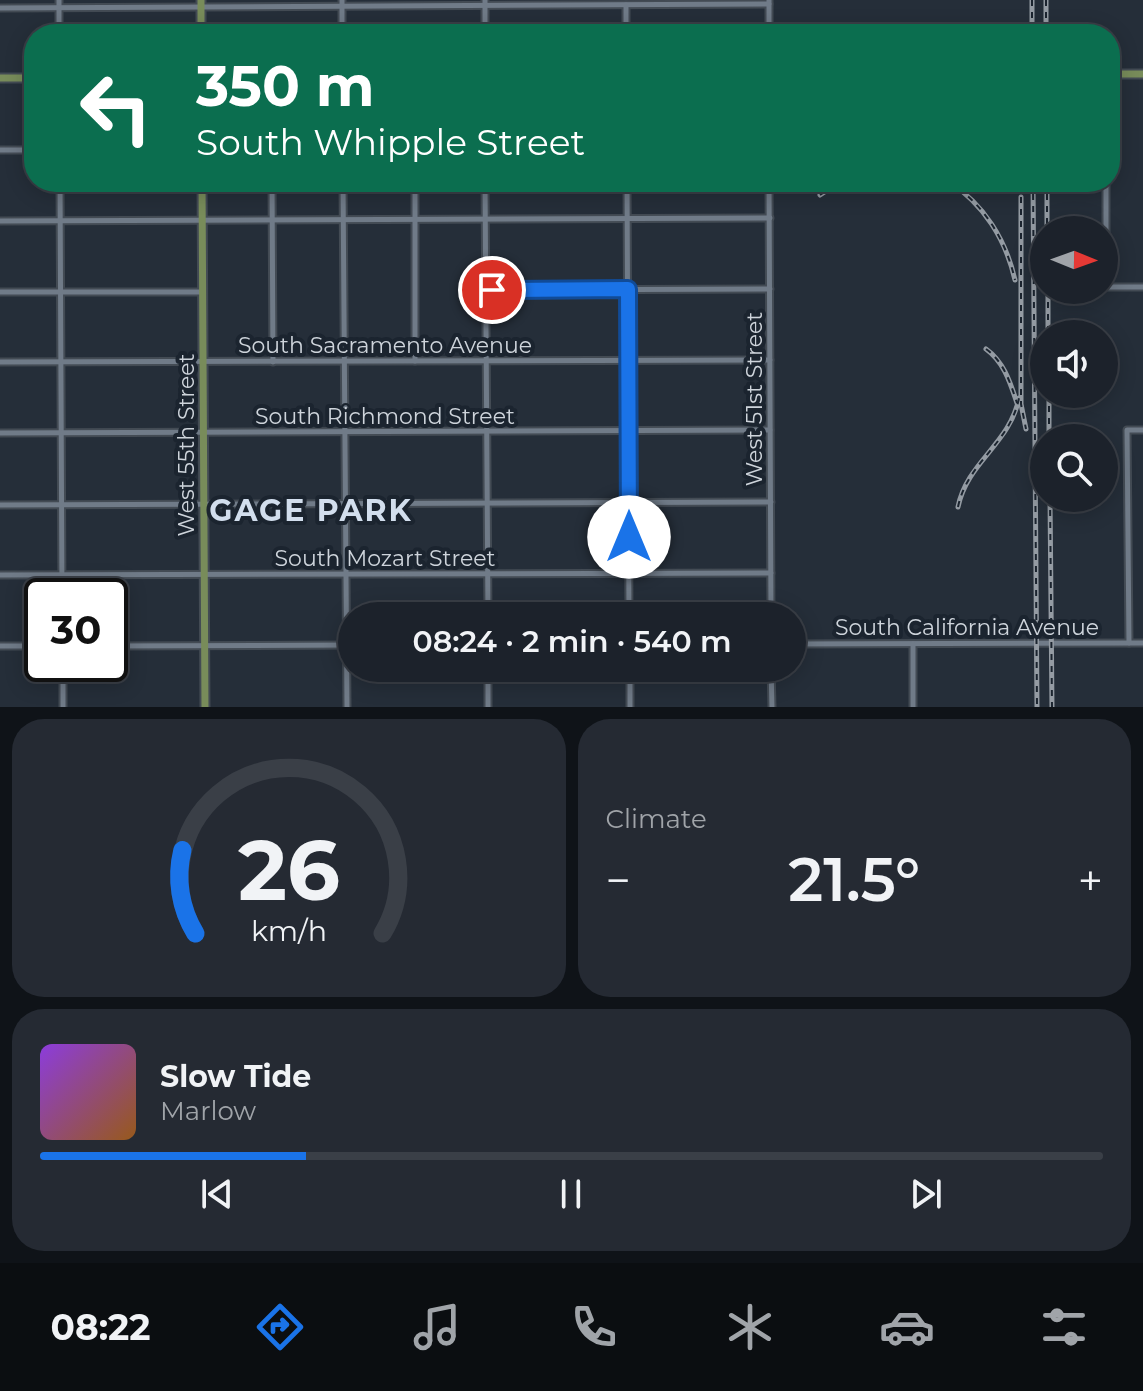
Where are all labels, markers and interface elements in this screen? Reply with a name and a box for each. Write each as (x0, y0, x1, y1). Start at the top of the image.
text: 350 m (196, 52, 375, 120)
icon: left (64, 56, 168, 160)
text: South Whipple Street (196, 120, 585, 164)
north arrow (1030, 216, 1118, 304)
map controls (1030, 216, 1118, 512)
pin (458, 256, 526, 324)
icon: arrive (470, 268, 514, 312)
street label: West 51st Street (741, 312, 768, 486)
button: sound (1030, 320, 1118, 408)
street label: South Sacramento Avenue (238, 332, 532, 359)
street label: West 55th Street (173, 354, 200, 536)
street label: South Richmond Street (255, 403, 515, 430)
button: search (1030, 424, 1118, 512)
district label: GAGE PARK (209, 492, 413, 529)
position arrow (587, 495, 671, 579)
street label: South Mozart Street (275, 545, 495, 572)
speed limit sign: 30 (24, 578, 128, 682)
street label: South California Avenue (835, 614, 1099, 641)
text: 08:24 · 2 min · 540 m (412, 623, 732, 660)
text: Climate (606, 803, 707, 835)
text: 26 (238, 819, 340, 921)
text: 21.5° (788, 843, 920, 916)
text: − (606, 853, 631, 907)
text: + (1078, 853, 1103, 907)
text: km/h (251, 913, 327, 948)
text: Slow Tide (160, 1058, 311, 1095)
text: Marlow (160, 1095, 256, 1127)
icon: previous (195, 1172, 239, 1216)
icon: pause (549, 1172, 593, 1216)
icon: next (904, 1172, 948, 1216)
icon: directions (252, 1299, 308, 1355)
icon: music (409, 1299, 465, 1355)
icon: phone (566, 1299, 622, 1355)
icon: climate (722, 1299, 778, 1355)
icon: car (879, 1299, 935, 1355)
icon: filters (1036, 1299, 1092, 1355)
text: 08:22 (50, 1305, 151, 1349)

